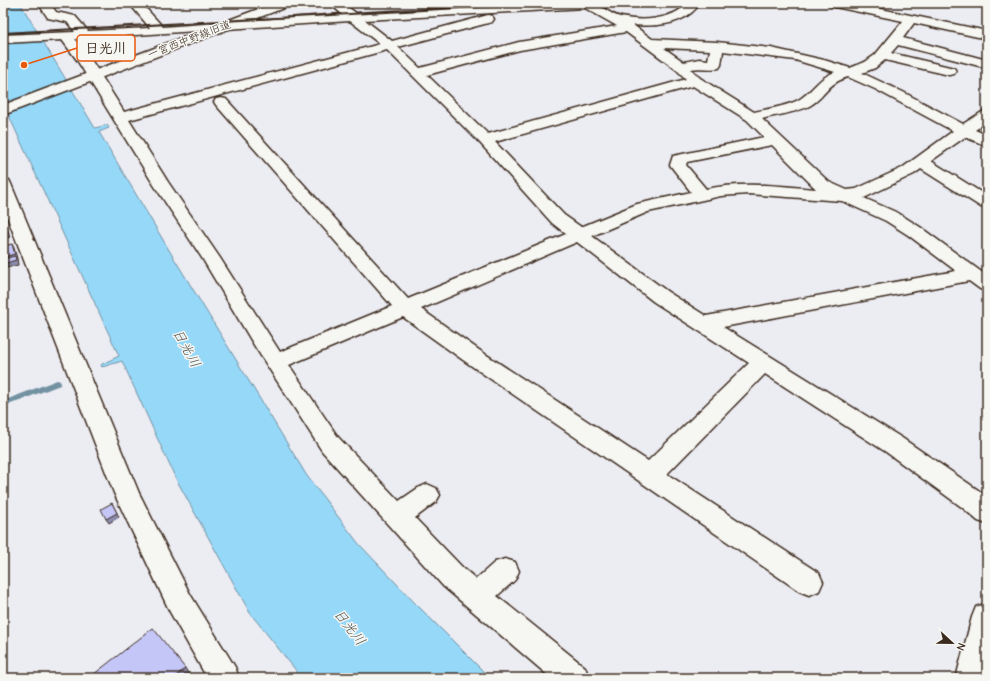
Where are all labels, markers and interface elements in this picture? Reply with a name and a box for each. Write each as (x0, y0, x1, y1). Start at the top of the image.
street label: 一宮西中野線旧道 (146, 18, 233, 61)
callout: 日光川 (77, 35, 135, 61)
text: 日光川 (85, 40, 127, 57)
water label: 日光川 (169, 326, 204, 371)
water label: 日光川 (330, 606, 369, 649)
north arrow (932, 623, 972, 663)
text: N (953, 641, 968, 652)

